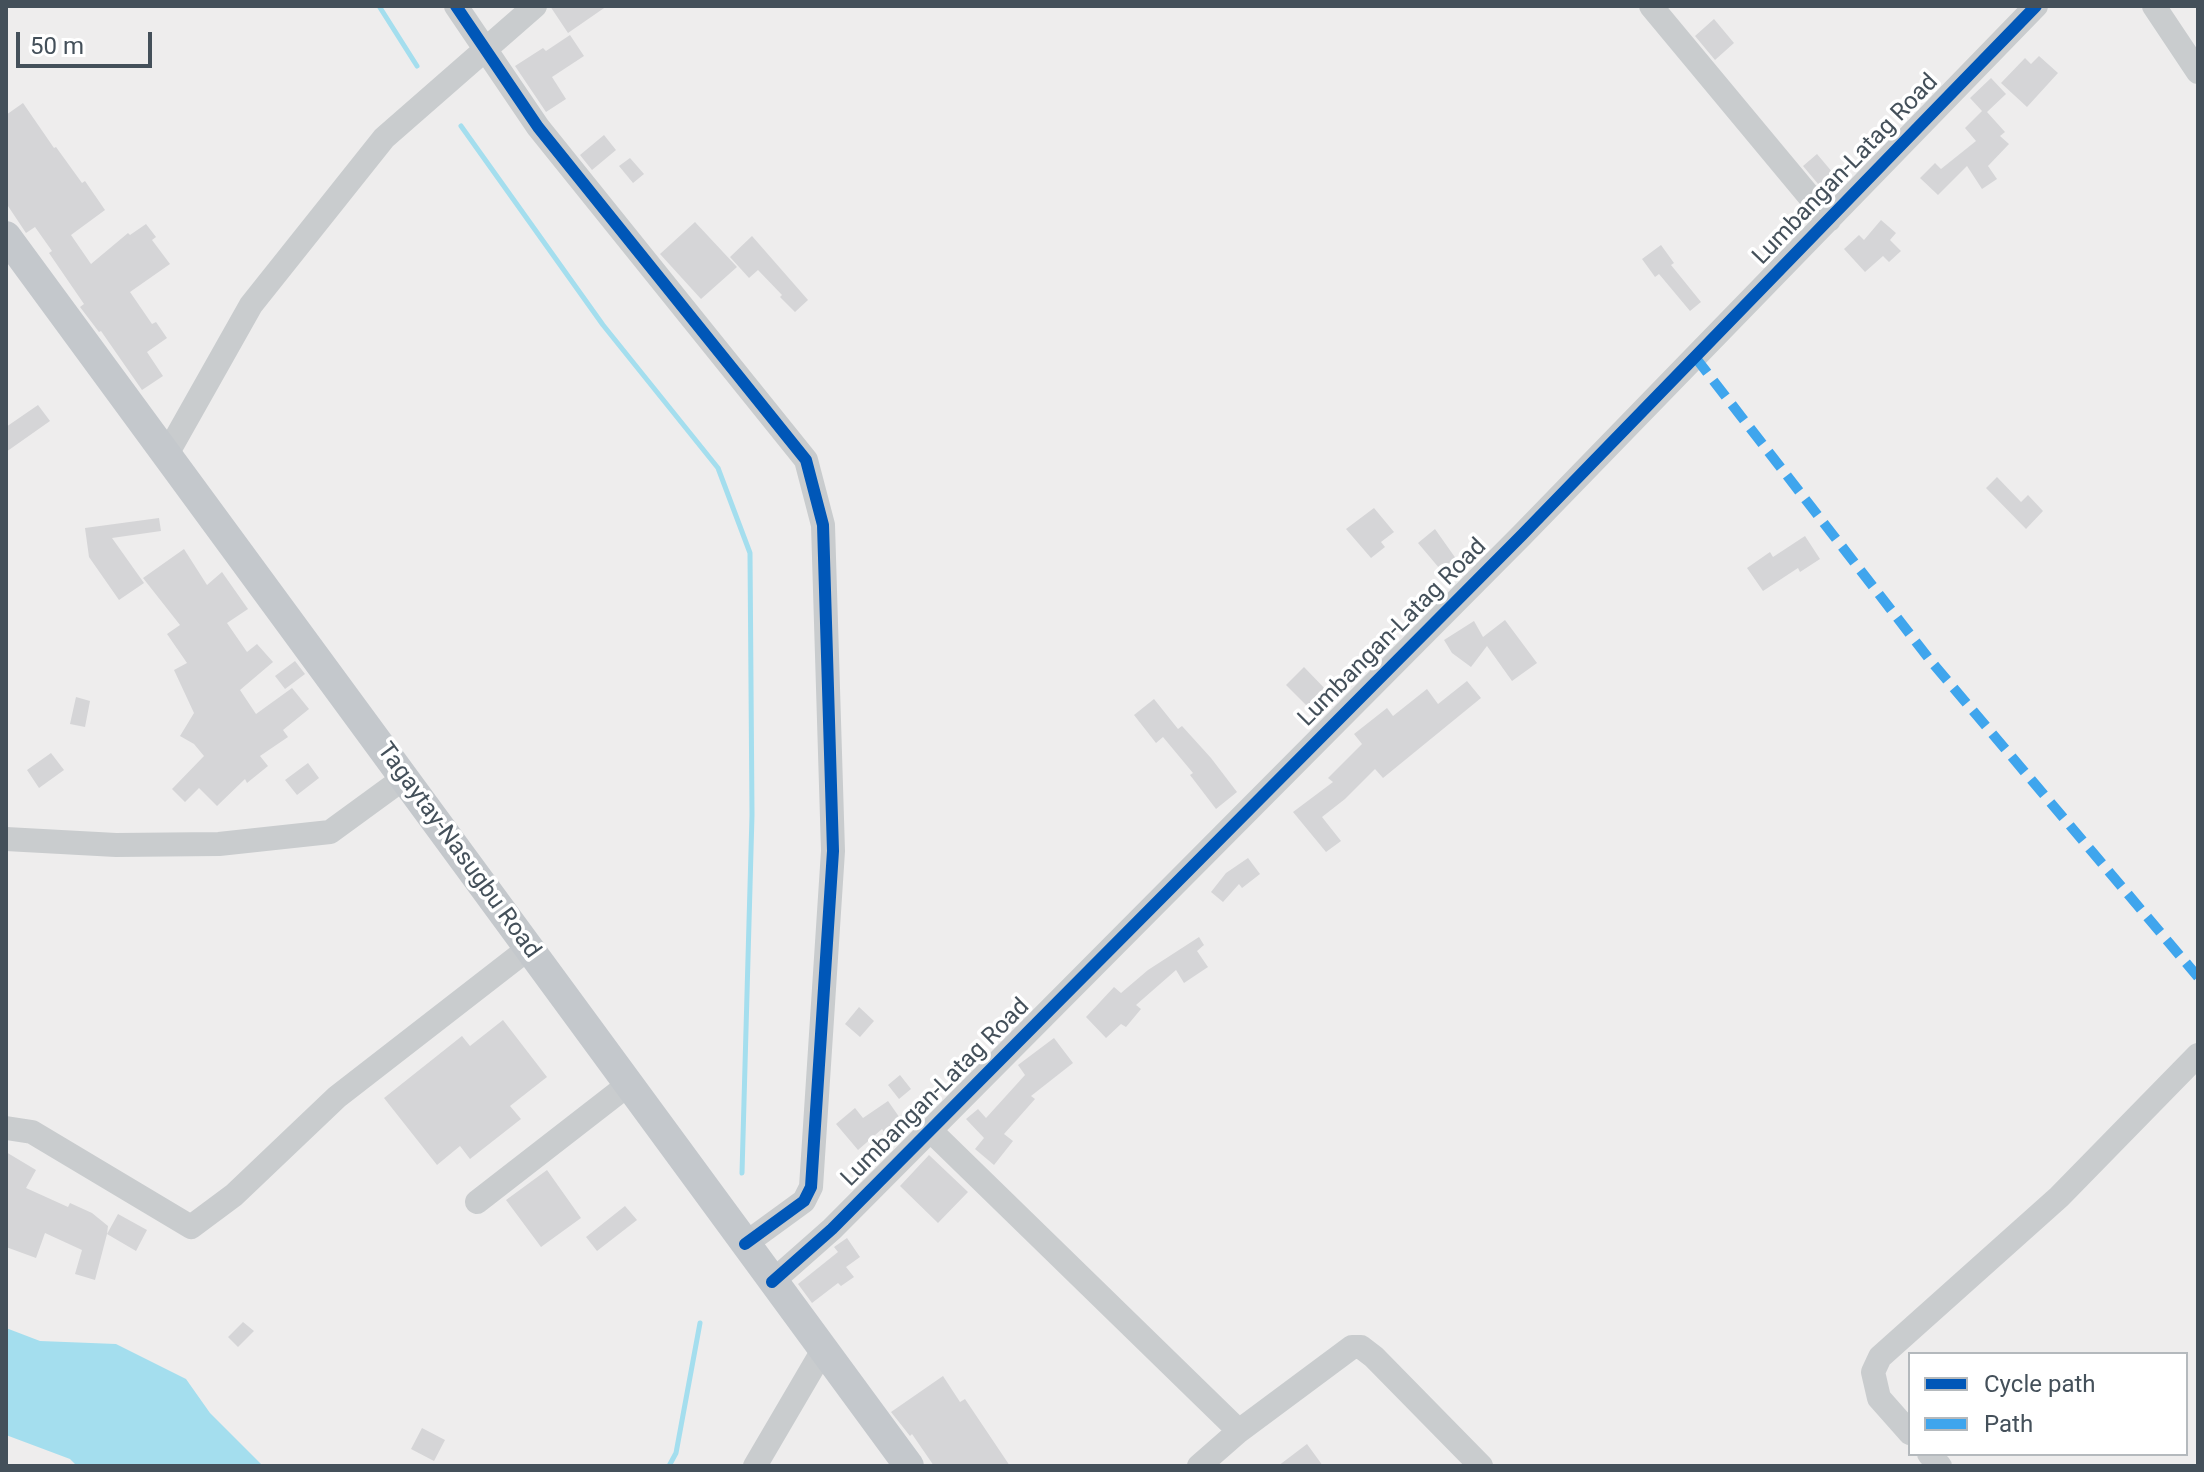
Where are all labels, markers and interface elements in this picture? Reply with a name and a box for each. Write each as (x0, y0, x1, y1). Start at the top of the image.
scale bar (20, 16, 156, 66)
text: 50 m (30, 32, 84, 60)
street label: Lumbangan-Latag Road (1747, 69, 1945, 271)
street label: Lumbangan-Latag Road (1293, 533, 1493, 733)
street label: Tagaytay-Nasugbu Road (370, 738, 546, 964)
street label: Lumbangan-Latag Road (836, 993, 1036, 1193)
legend (1908, 1352, 2188, 1456)
text: Cycle path (1984, 1370, 2096, 1398)
text: Path (1984, 1410, 2033, 1438)

